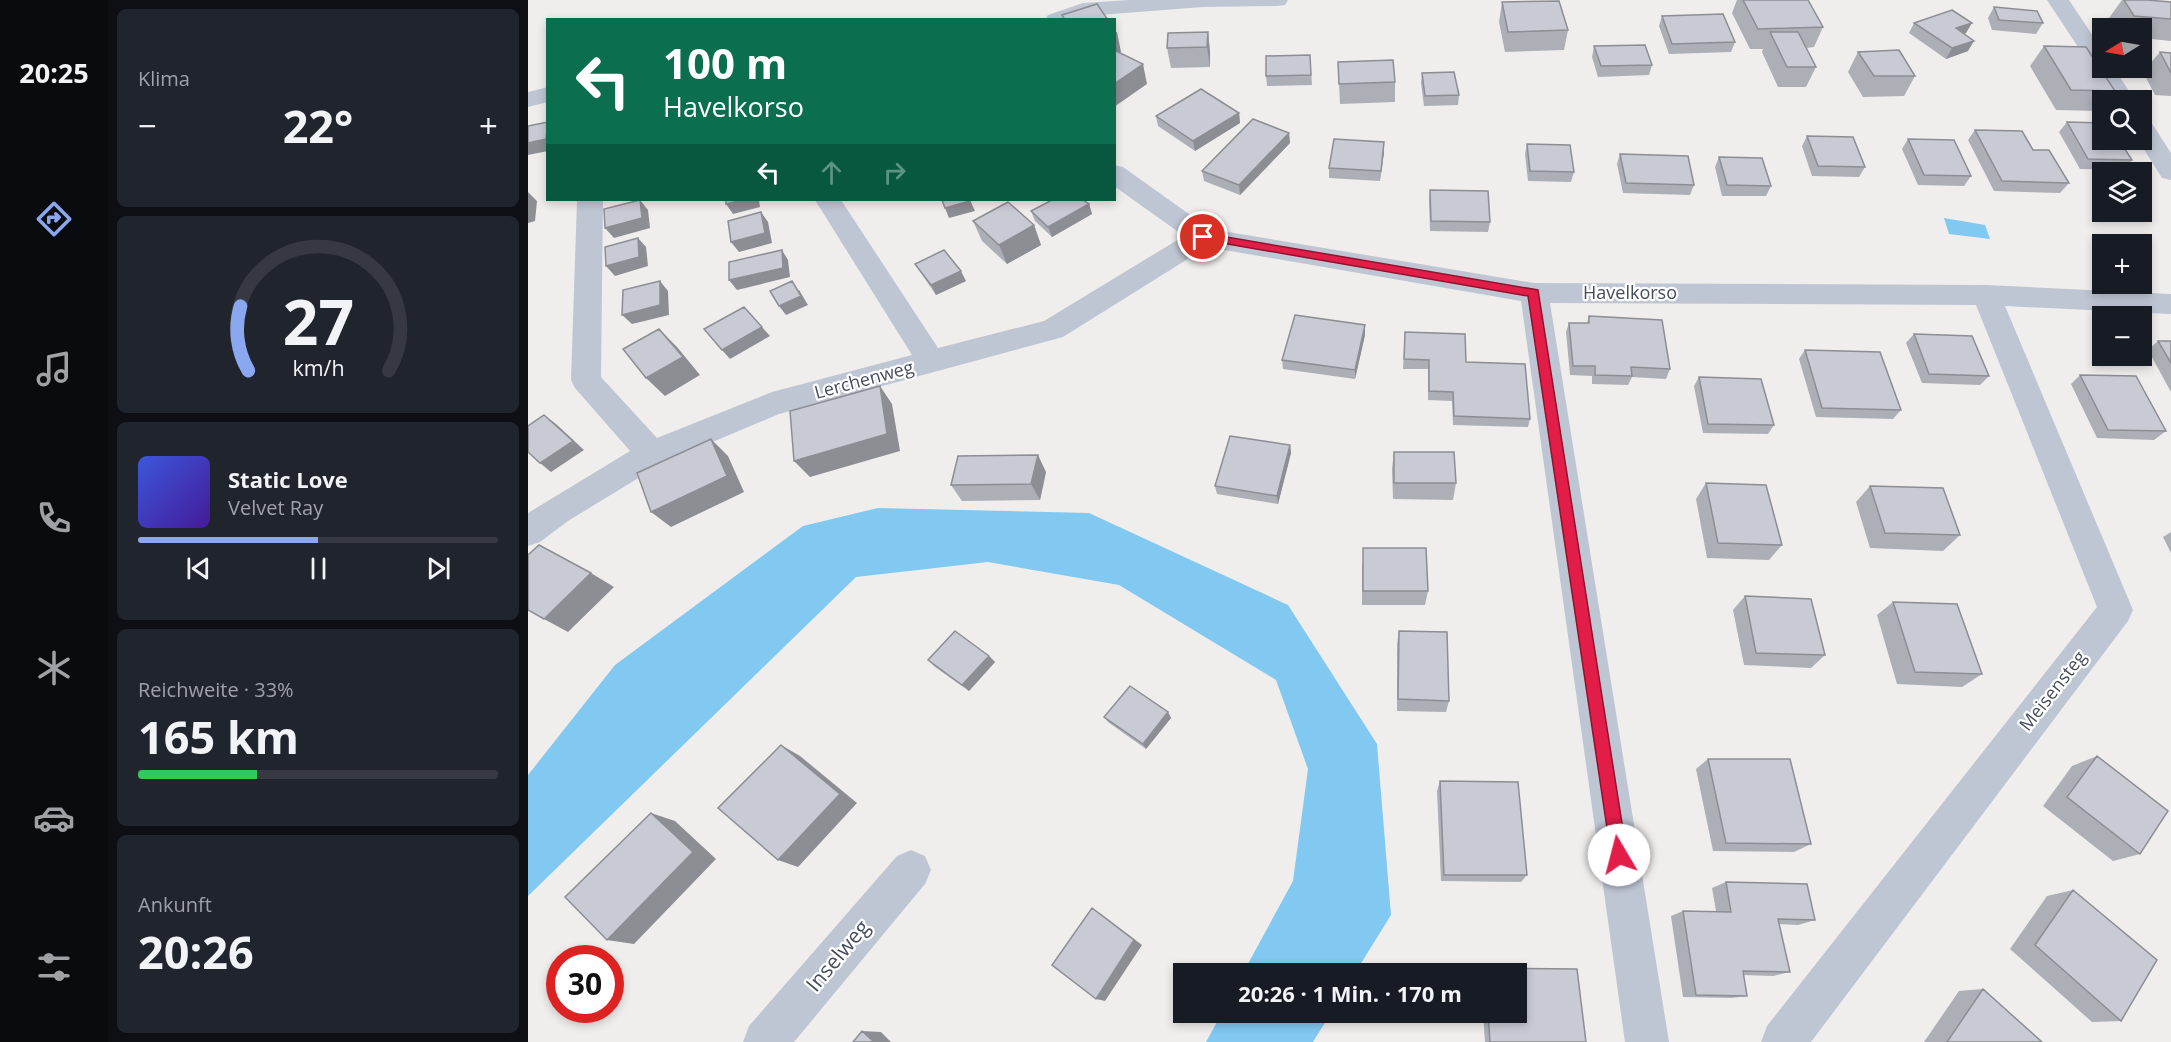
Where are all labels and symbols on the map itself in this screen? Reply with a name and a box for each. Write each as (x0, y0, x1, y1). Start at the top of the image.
north arrow (2092, 18, 2152, 78)
pin (1177, 211, 1228, 262)
street label: Havelkorso (1583, 280, 1677, 304)
street label: Lerchenweg (812, 354, 916, 404)
street label: Meisensteg (2013, 645, 2091, 735)
position arrow (1587, 823, 1651, 887)
street label: Inselweg (799, 914, 875, 997)
speed limit sign: 30 (546, 945, 624, 1023)

